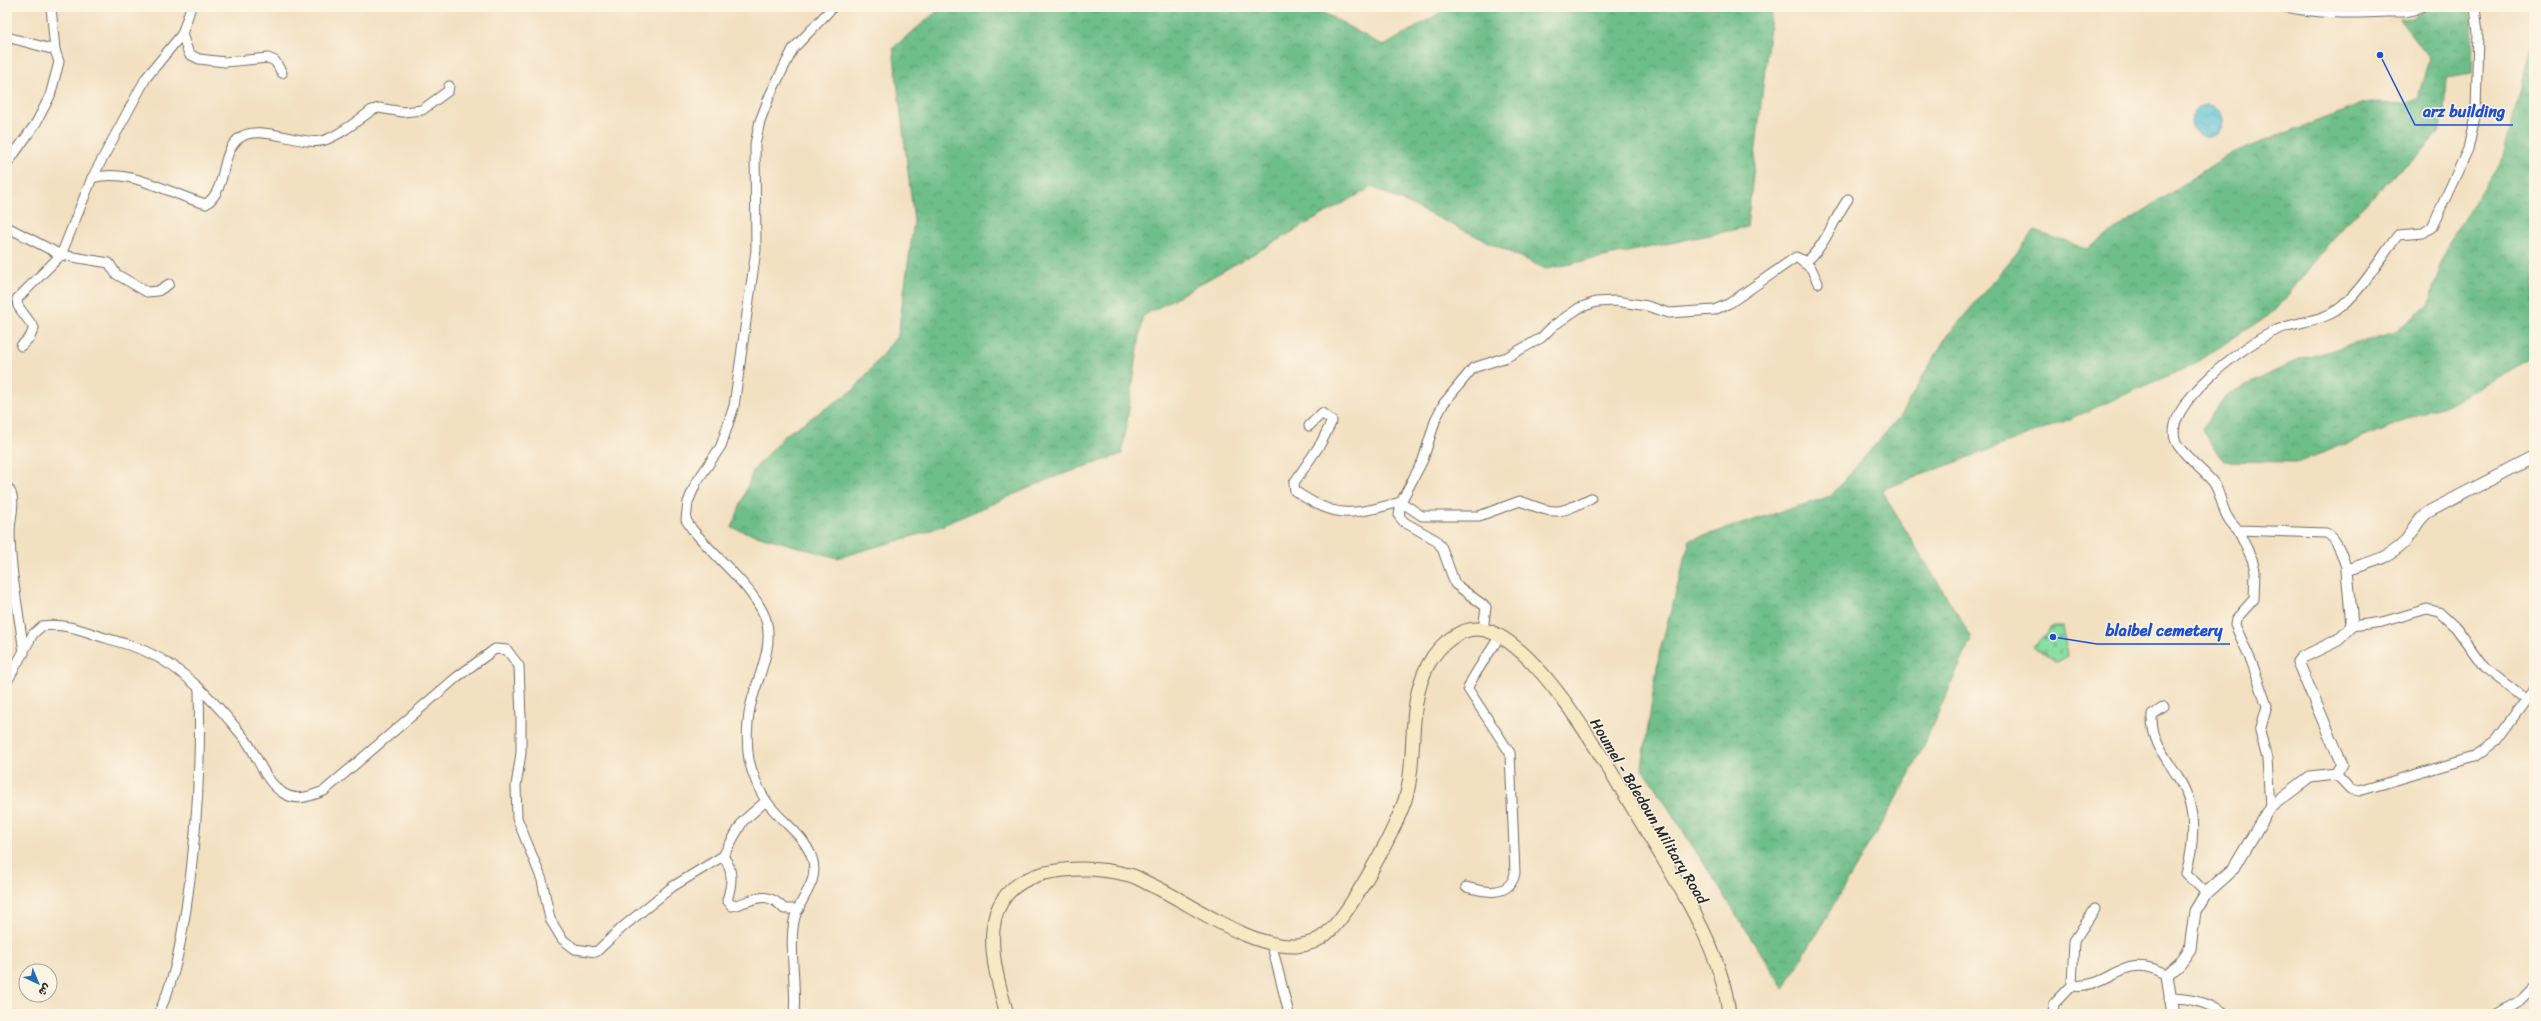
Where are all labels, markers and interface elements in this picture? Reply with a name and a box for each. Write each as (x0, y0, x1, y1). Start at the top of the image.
callout: arz building (2415, 97, 2513, 125)
text: arz building (2422, 97, 2506, 126)
callout: blaibel cemetery (2097, 616, 2230, 644)
text: blaibel cemetery (2105, 616, 2223, 645)
street label: Houmel - Bdedoun Military Road (1583, 713, 1716, 910)
north arrow (18, 963, 58, 1003)
text: ش (34, 979, 56, 1001)

